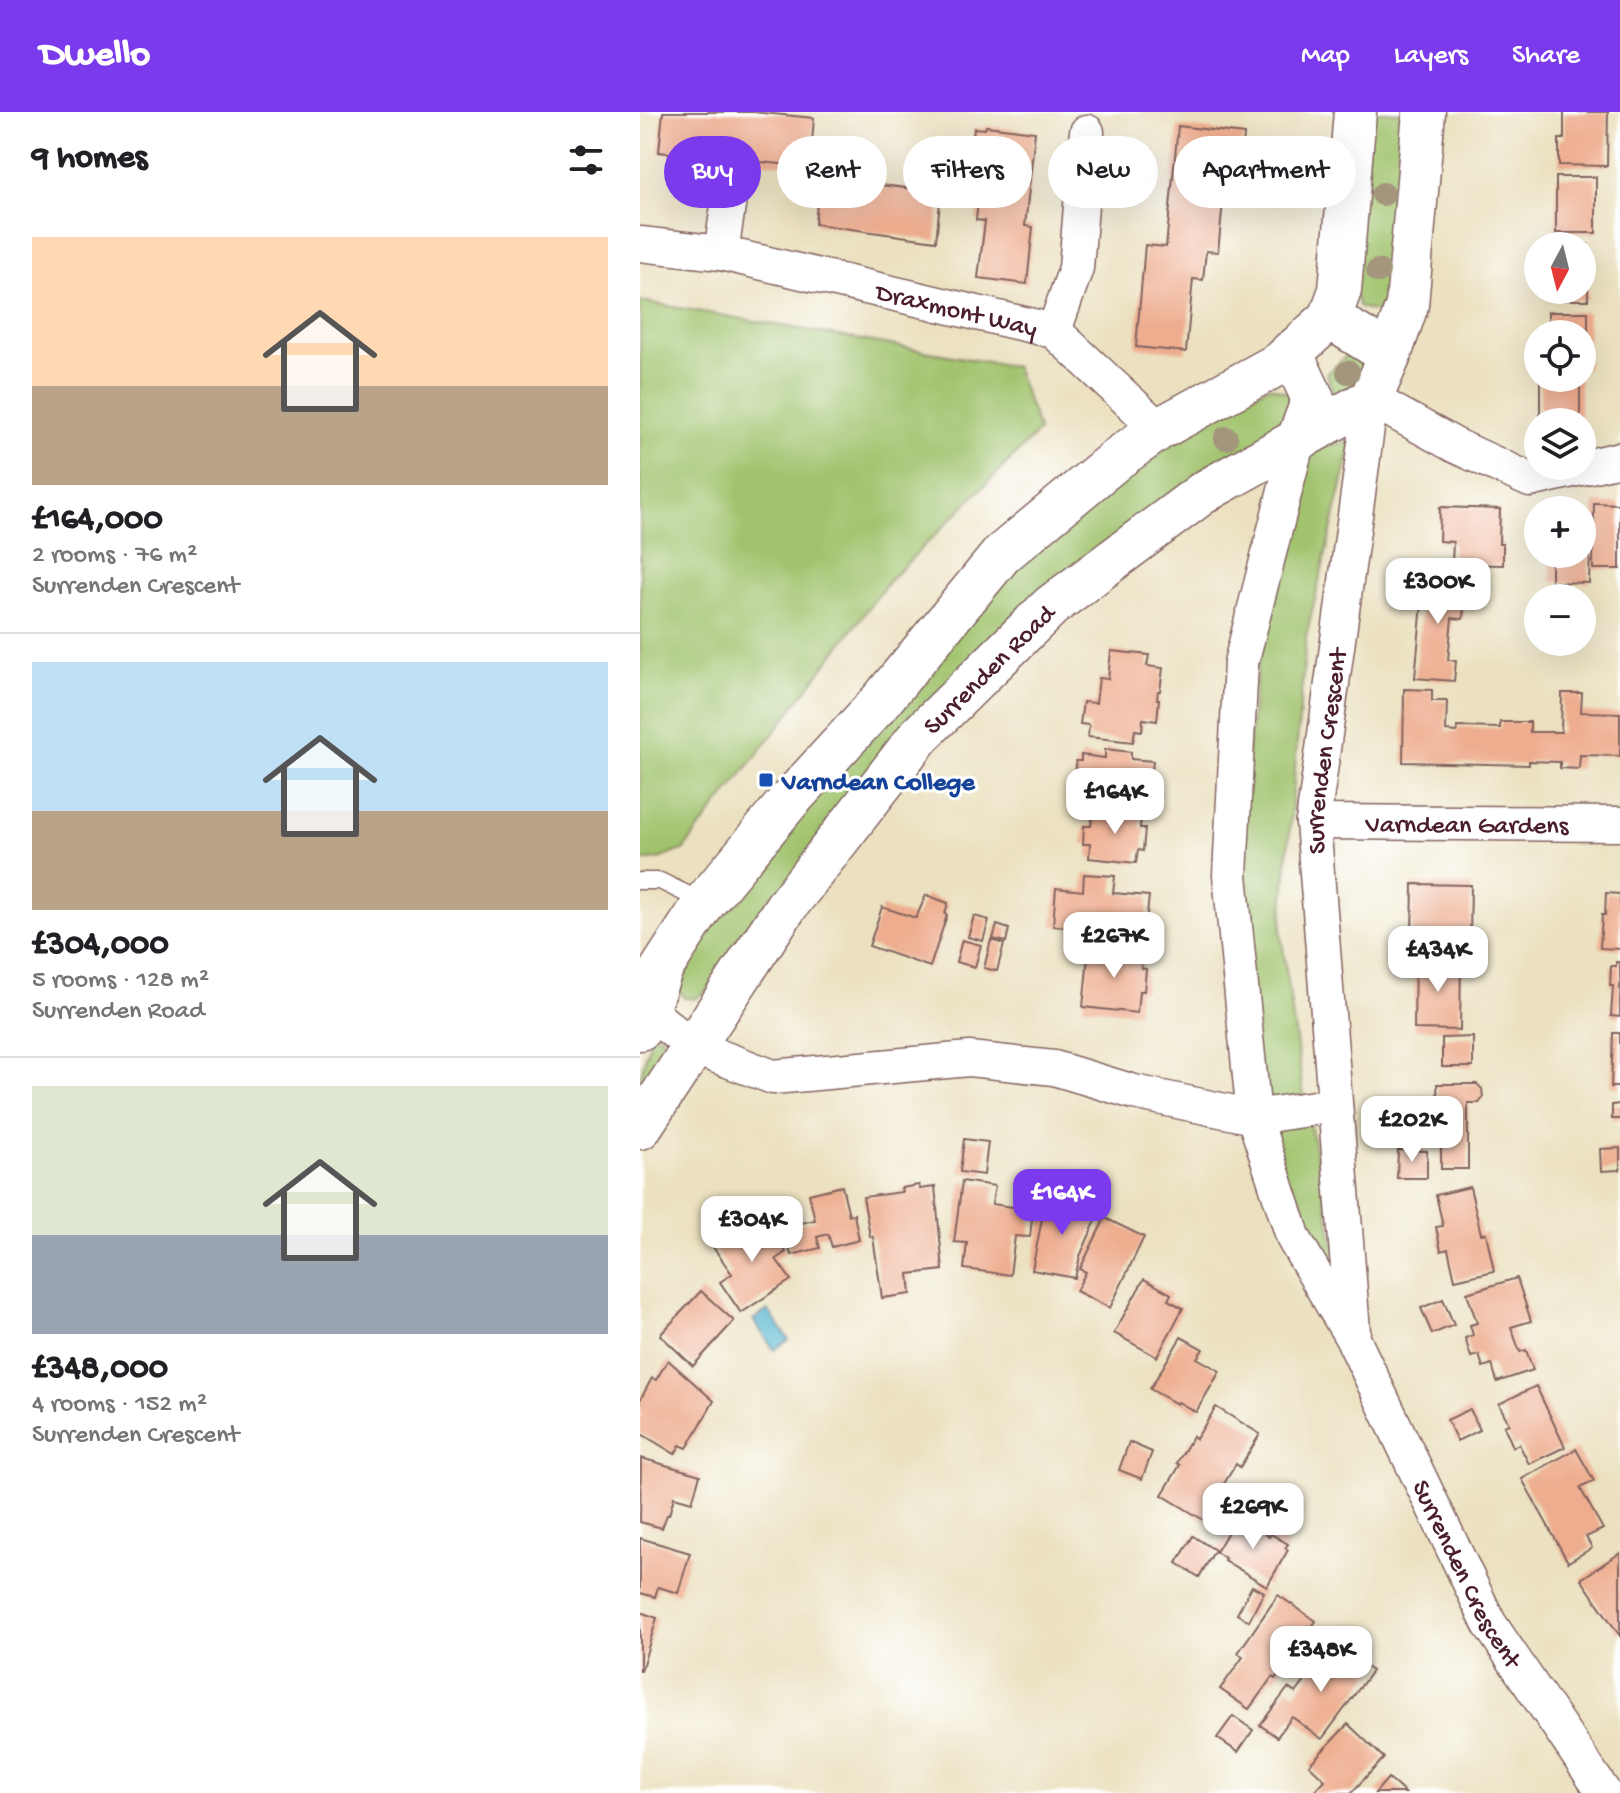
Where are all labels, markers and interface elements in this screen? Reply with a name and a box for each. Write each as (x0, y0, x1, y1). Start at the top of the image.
text: Dwello (40, 34, 150, 78)
text: Map (1301, 40, 1350, 73)
text: Layers (1394, 40, 1468, 73)
text: Share (1512, 40, 1580, 73)
chip: Buy (664, 136, 761, 208)
chip: Rent (777, 136, 887, 208)
chip: Filters (903, 136, 1032, 208)
chip: New (1048, 136, 1158, 208)
chip: Apartment (1174, 136, 1356, 208)
icon: filters (564, 138, 608, 182)
text: 9 homes (32, 140, 147, 180)
north arrow (1524, 232, 1596, 304)
map controls (1524, 232, 1596, 656)
street label: Draxmont Way (870, 278, 1040, 347)
icon: home (248, 289, 392, 433)
button: locate (1524, 320, 1596, 392)
button: layers (1524, 408, 1596, 480)
button: + (1524, 496, 1596, 568)
text: £164,000 (32, 501, 163, 541)
text: 2 rooms · 76 m² (32, 541, 197, 572)
pin: £300K (1382, 558, 1494, 626)
text: £300K (1404, 568, 1472, 599)
text: Surrenden Crescent (32, 572, 239, 603)
button: − (1524, 584, 1596, 656)
street label: Surrenden Road (919, 599, 1064, 743)
street label: Surrenden Crescent (1302, 645, 1357, 855)
icon: home (248, 714, 392, 858)
pin: £164K (1059, 768, 1171, 836)
place label: Varndean College (781, 769, 976, 800)
marker: Varndean College (757, 771, 775, 789)
text: £164K (1084, 778, 1146, 809)
street label: Varndean Gardens (1364, 811, 1570, 844)
pin: £267K (1058, 912, 1170, 980)
text: £267K (1081, 922, 1147, 953)
text: £304,000 (32, 926, 169, 966)
pin: £434K (1382, 926, 1494, 994)
text: £434K (1406, 936, 1470, 967)
text: 5 rooms · 128 m² (32, 966, 209, 997)
text: Surrenden Road (32, 997, 204, 1028)
pin: £202K (1356, 1096, 1468, 1164)
text: £202K (1379, 1106, 1445, 1137)
icon: home (248, 1138, 392, 1282)
pin: £164K (1006, 1169, 1118, 1237)
text: £164K (1031, 1179, 1093, 1210)
pin: £304K (696, 1196, 808, 1264)
text: £304K (719, 1206, 785, 1237)
text: £348,000 (32, 1350, 168, 1390)
text: 4 rooms · 152 m² (32, 1390, 207, 1421)
text: Surrenden Crescent (32, 1421, 239, 1452)
street label: Surrenden Crescent (1403, 1476, 1527, 1677)
pin: £269K (1197, 1483, 1309, 1551)
text: £269K (1221, 1493, 1285, 1524)
pin: £348K (1265, 1626, 1377, 1694)
text: £348K (1288, 1636, 1354, 1667)

